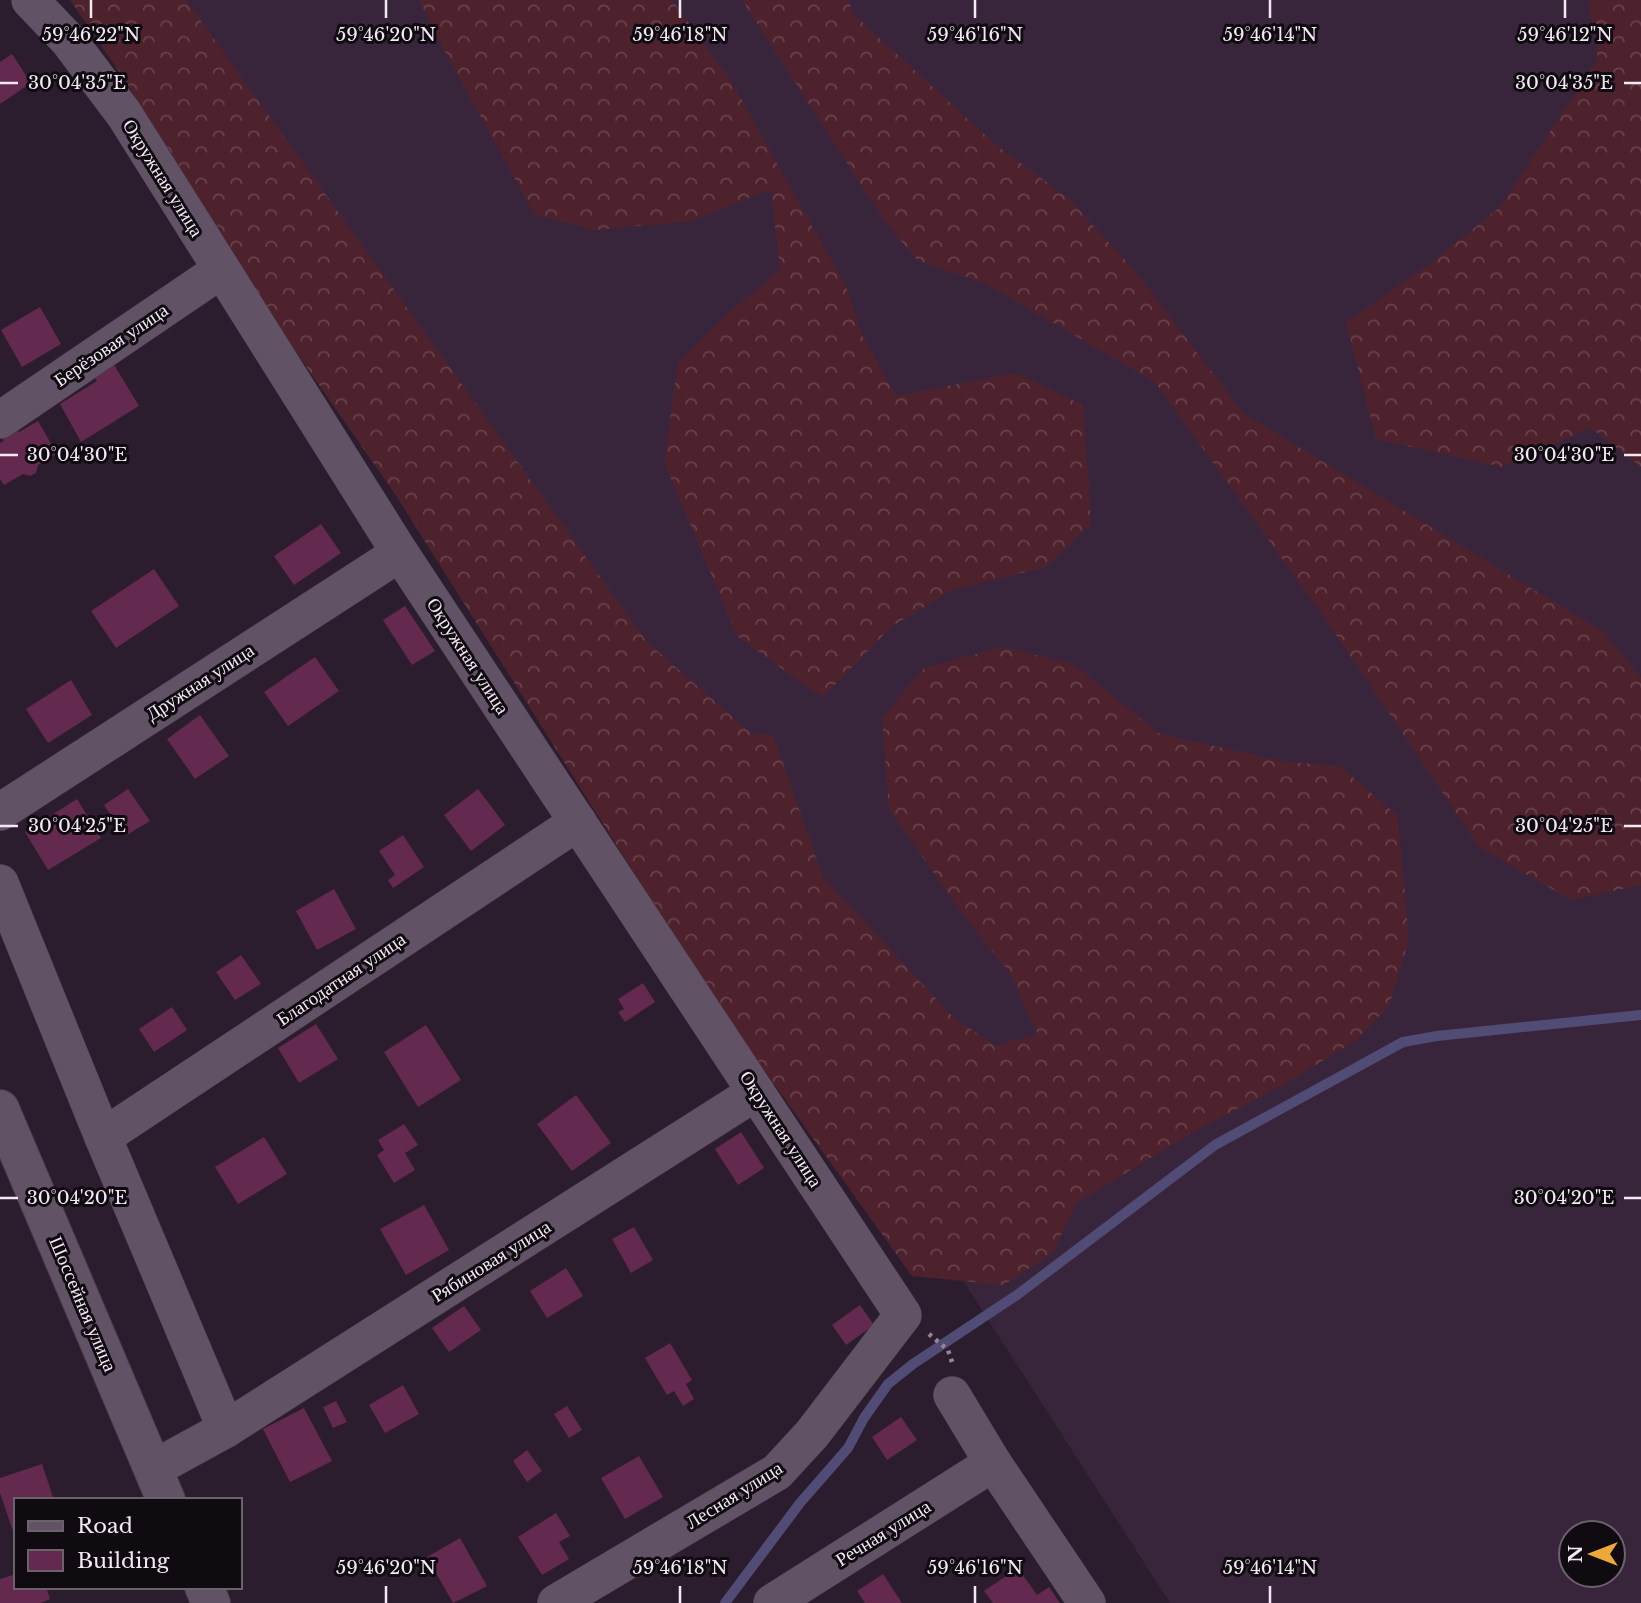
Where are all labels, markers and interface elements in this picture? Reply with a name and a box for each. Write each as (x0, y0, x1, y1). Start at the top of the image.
text: 59°46'22"N (42, 24, 140, 46)
text: 59°46'20"N (336, 24, 436, 46)
text: 59°46'18"N (632, 24, 728, 46)
text: 59°46'16"N (927, 24, 1023, 46)
text: 59°46'14"N (1223, 24, 1317, 46)
text: 59°46'12"N (1517, 24, 1613, 46)
text: 30°04'35"E (28, 72, 126, 94)
text: 30°04'35"E (1515, 72, 1613, 94)
street label: Окружная улица (118, 115, 209, 242)
street label: Берёзовая улица (50, 298, 173, 392)
text: 30°04'30"E (27, 444, 127, 466)
text: 30°04'30"E (1514, 444, 1614, 466)
street label: Окружная улица (422, 593, 515, 719)
street label: Дружная улица (142, 638, 259, 725)
text: 30°04'25"E (28, 815, 126, 837)
text: 30°04'25"E (1515, 815, 1613, 837)
street label: Благодатная улица (272, 927, 410, 1031)
street label: Окружная улица (735, 1066, 828, 1192)
text: 30°04'20"E (27, 1187, 127, 1209)
text: 30°04'20"E (1514, 1187, 1614, 1209)
street label: Рябиновая улица (427, 1215, 555, 1307)
street label: Шоссейная улица (44, 1233, 122, 1376)
street label: Лесная улица (681, 1456, 787, 1534)
street label: Речная улица (831, 1494, 935, 1571)
legend (14, 1498, 242, 1589)
text: Road (77, 1513, 133, 1539)
north arrow (1557, 1519, 1627, 1589)
text: N (1564, 1545, 1587, 1563)
text: Building (77, 1548, 170, 1574)
text: 59°46'20"N (336, 1557, 436, 1579)
text: 59°46'18"N (632, 1557, 728, 1579)
text: 59°46'16"N (927, 1557, 1023, 1579)
text: 59°46'14"N (1223, 1557, 1317, 1579)

